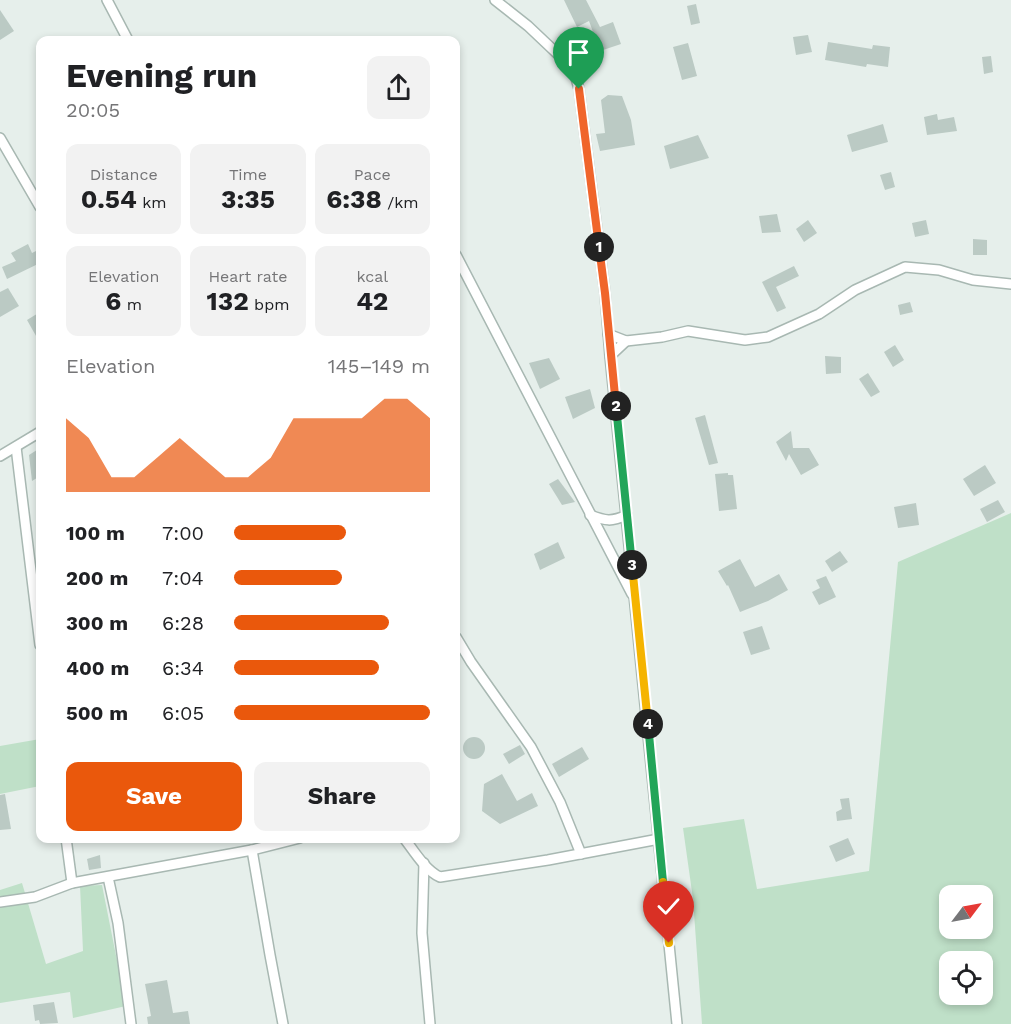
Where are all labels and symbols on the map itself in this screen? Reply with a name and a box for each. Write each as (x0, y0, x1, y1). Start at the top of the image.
pin (553, 27, 604, 89)
pin: 1 (584, 232, 614, 262)
pin: 2 (601, 391, 631, 421)
pin: 3 (617, 550, 647, 580)
pin: 4 (633, 709, 663, 739)
pin (643, 881, 694, 943)
north arrow (939, 885, 993, 939)

